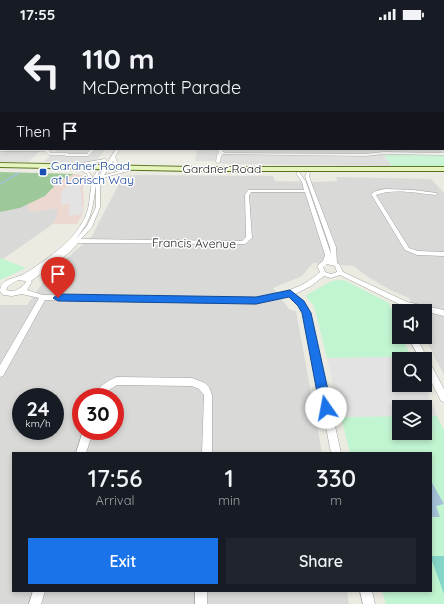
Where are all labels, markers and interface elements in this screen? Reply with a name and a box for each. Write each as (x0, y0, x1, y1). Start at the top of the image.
text: 17:55 (20, 5, 55, 24)
text: 110 m (82, 41, 155, 76)
icon: left (16, 44, 68, 96)
text: McDermott Parade (82, 76, 241, 99)
icon: arrive (59, 120, 81, 142)
text: Then (16, 122, 51, 141)
place label: Gardner Road at Lorisch Way (51, 158, 134, 187)
street label: Gardner Road (183, 161, 261, 176)
marker: Gardner Road at Lorisch Way (38, 167, 48, 177)
street label: Francis Avenue (152, 235, 236, 251)
pin (41, 257, 75, 298)
icon: arrive (47, 263, 69, 285)
map controls (392, 304, 432, 440)
button: sound (392, 304, 432, 344)
button: search (392, 352, 432, 392)
position arrow (305, 387, 347, 429)
speed limit sign: 30 (72, 388, 124, 440)
text: 24 (26, 396, 50, 421)
button: layers (392, 400, 432, 440)
text: km/h (25, 417, 51, 430)
text: 17:56 (88, 463, 142, 493)
text: 1 (225, 463, 234, 493)
text: 330 (316, 463, 356, 493)
text: Arrival (96, 492, 135, 508)
text: min (218, 492, 240, 508)
text: m (330, 492, 342, 508)
button: Exit (28, 538, 218, 584)
button: Share (226, 538, 416, 584)

